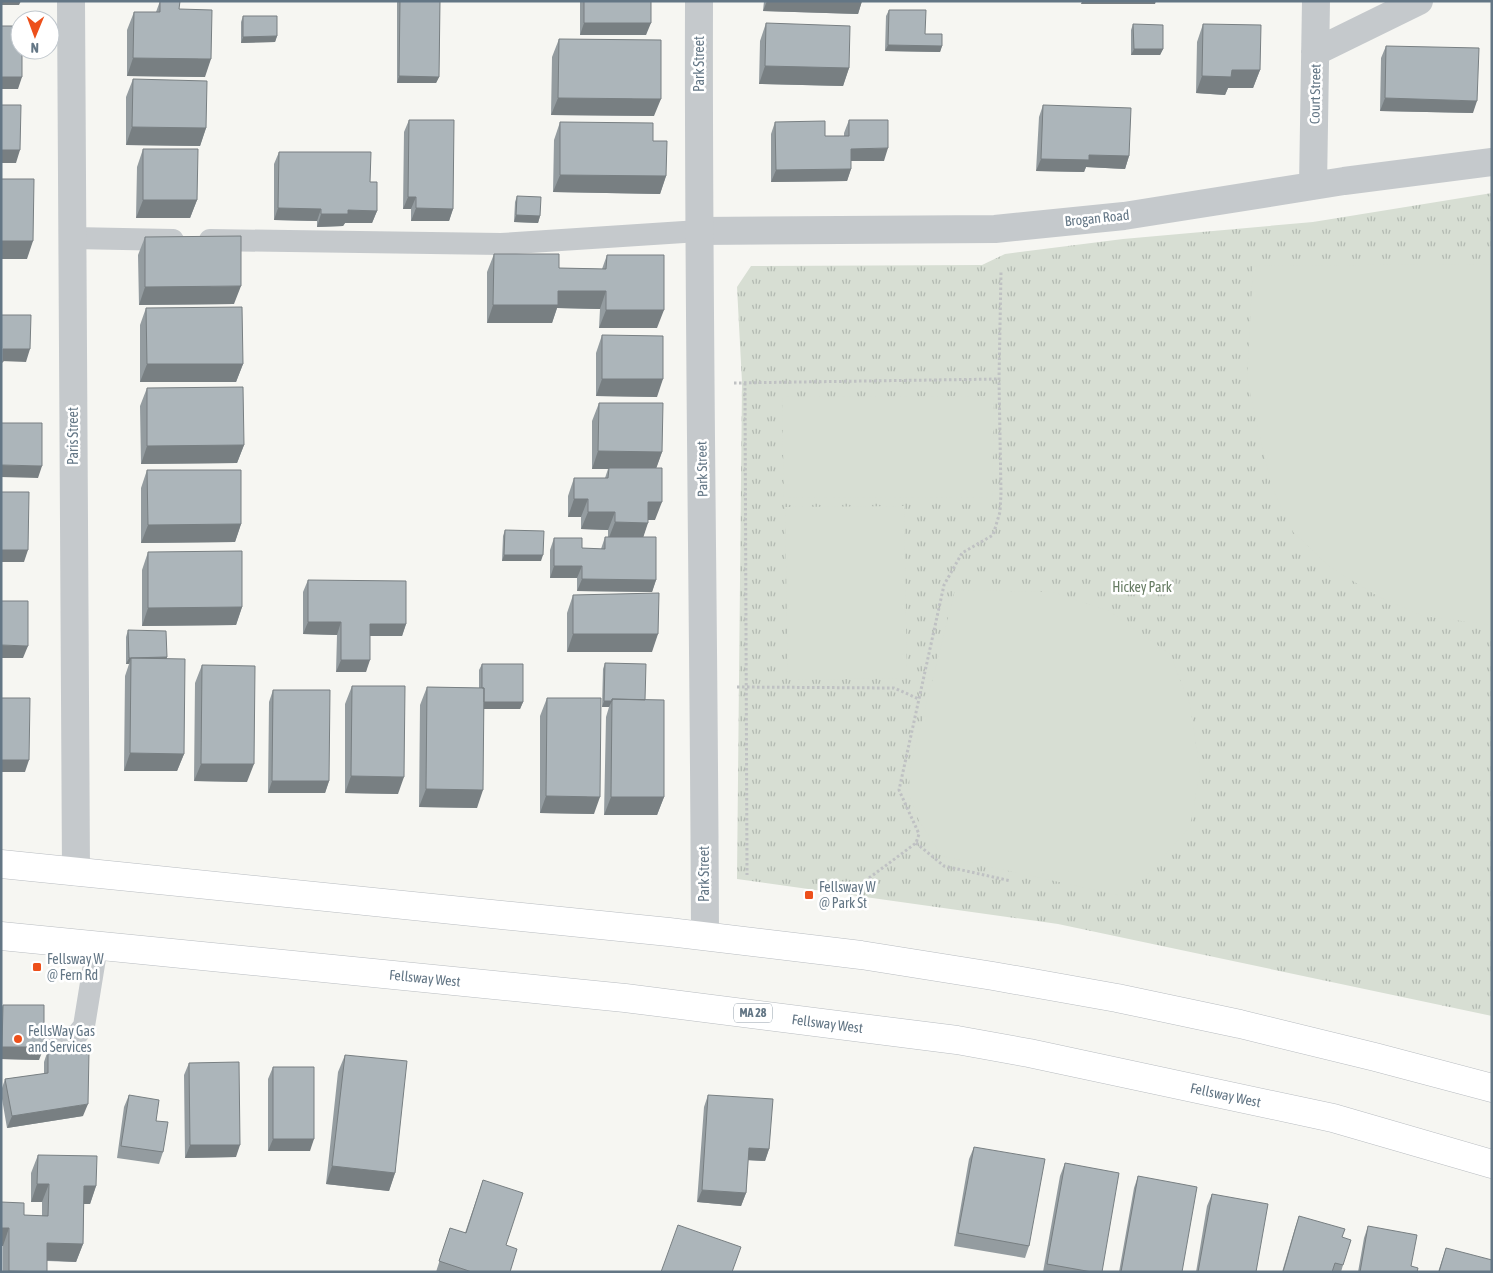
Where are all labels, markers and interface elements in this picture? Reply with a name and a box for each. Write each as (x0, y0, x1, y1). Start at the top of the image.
north arrow (10, 10, 60, 60)
street label: Park Street (691, 36, 707, 92)
text: N (31, 40, 39, 56)
street label: Court Street (1306, 64, 1324, 124)
street label: Brogan Road (1064, 207, 1130, 229)
street label: Paris Street (65, 407, 81, 465)
street label: Park Street (694, 441, 710, 497)
park label: Hickey Park (1112, 579, 1172, 595)
street label: Park Street (696, 846, 712, 902)
place label: Fellsway W @ Park St (819, 879, 876, 911)
marker: Fellsway W @ Park St (803, 889, 815, 901)
place label: Fellsway W @ Fern Rd (47, 951, 104, 983)
marker: Fellsway W @ Fern Rd (31, 961, 43, 973)
street label: Fellsway West (388, 967, 461, 990)
road number: MA 28 (734, 1004, 772, 1022)
street label: Fellsway West (791, 1011, 864, 1036)
place label: FellsWay Gas and Services (28, 1023, 95, 1055)
marker: FellsWay Gas and Services (12, 1033, 24, 1045)
street label: Fellsway West (1189, 1080, 1262, 1110)

